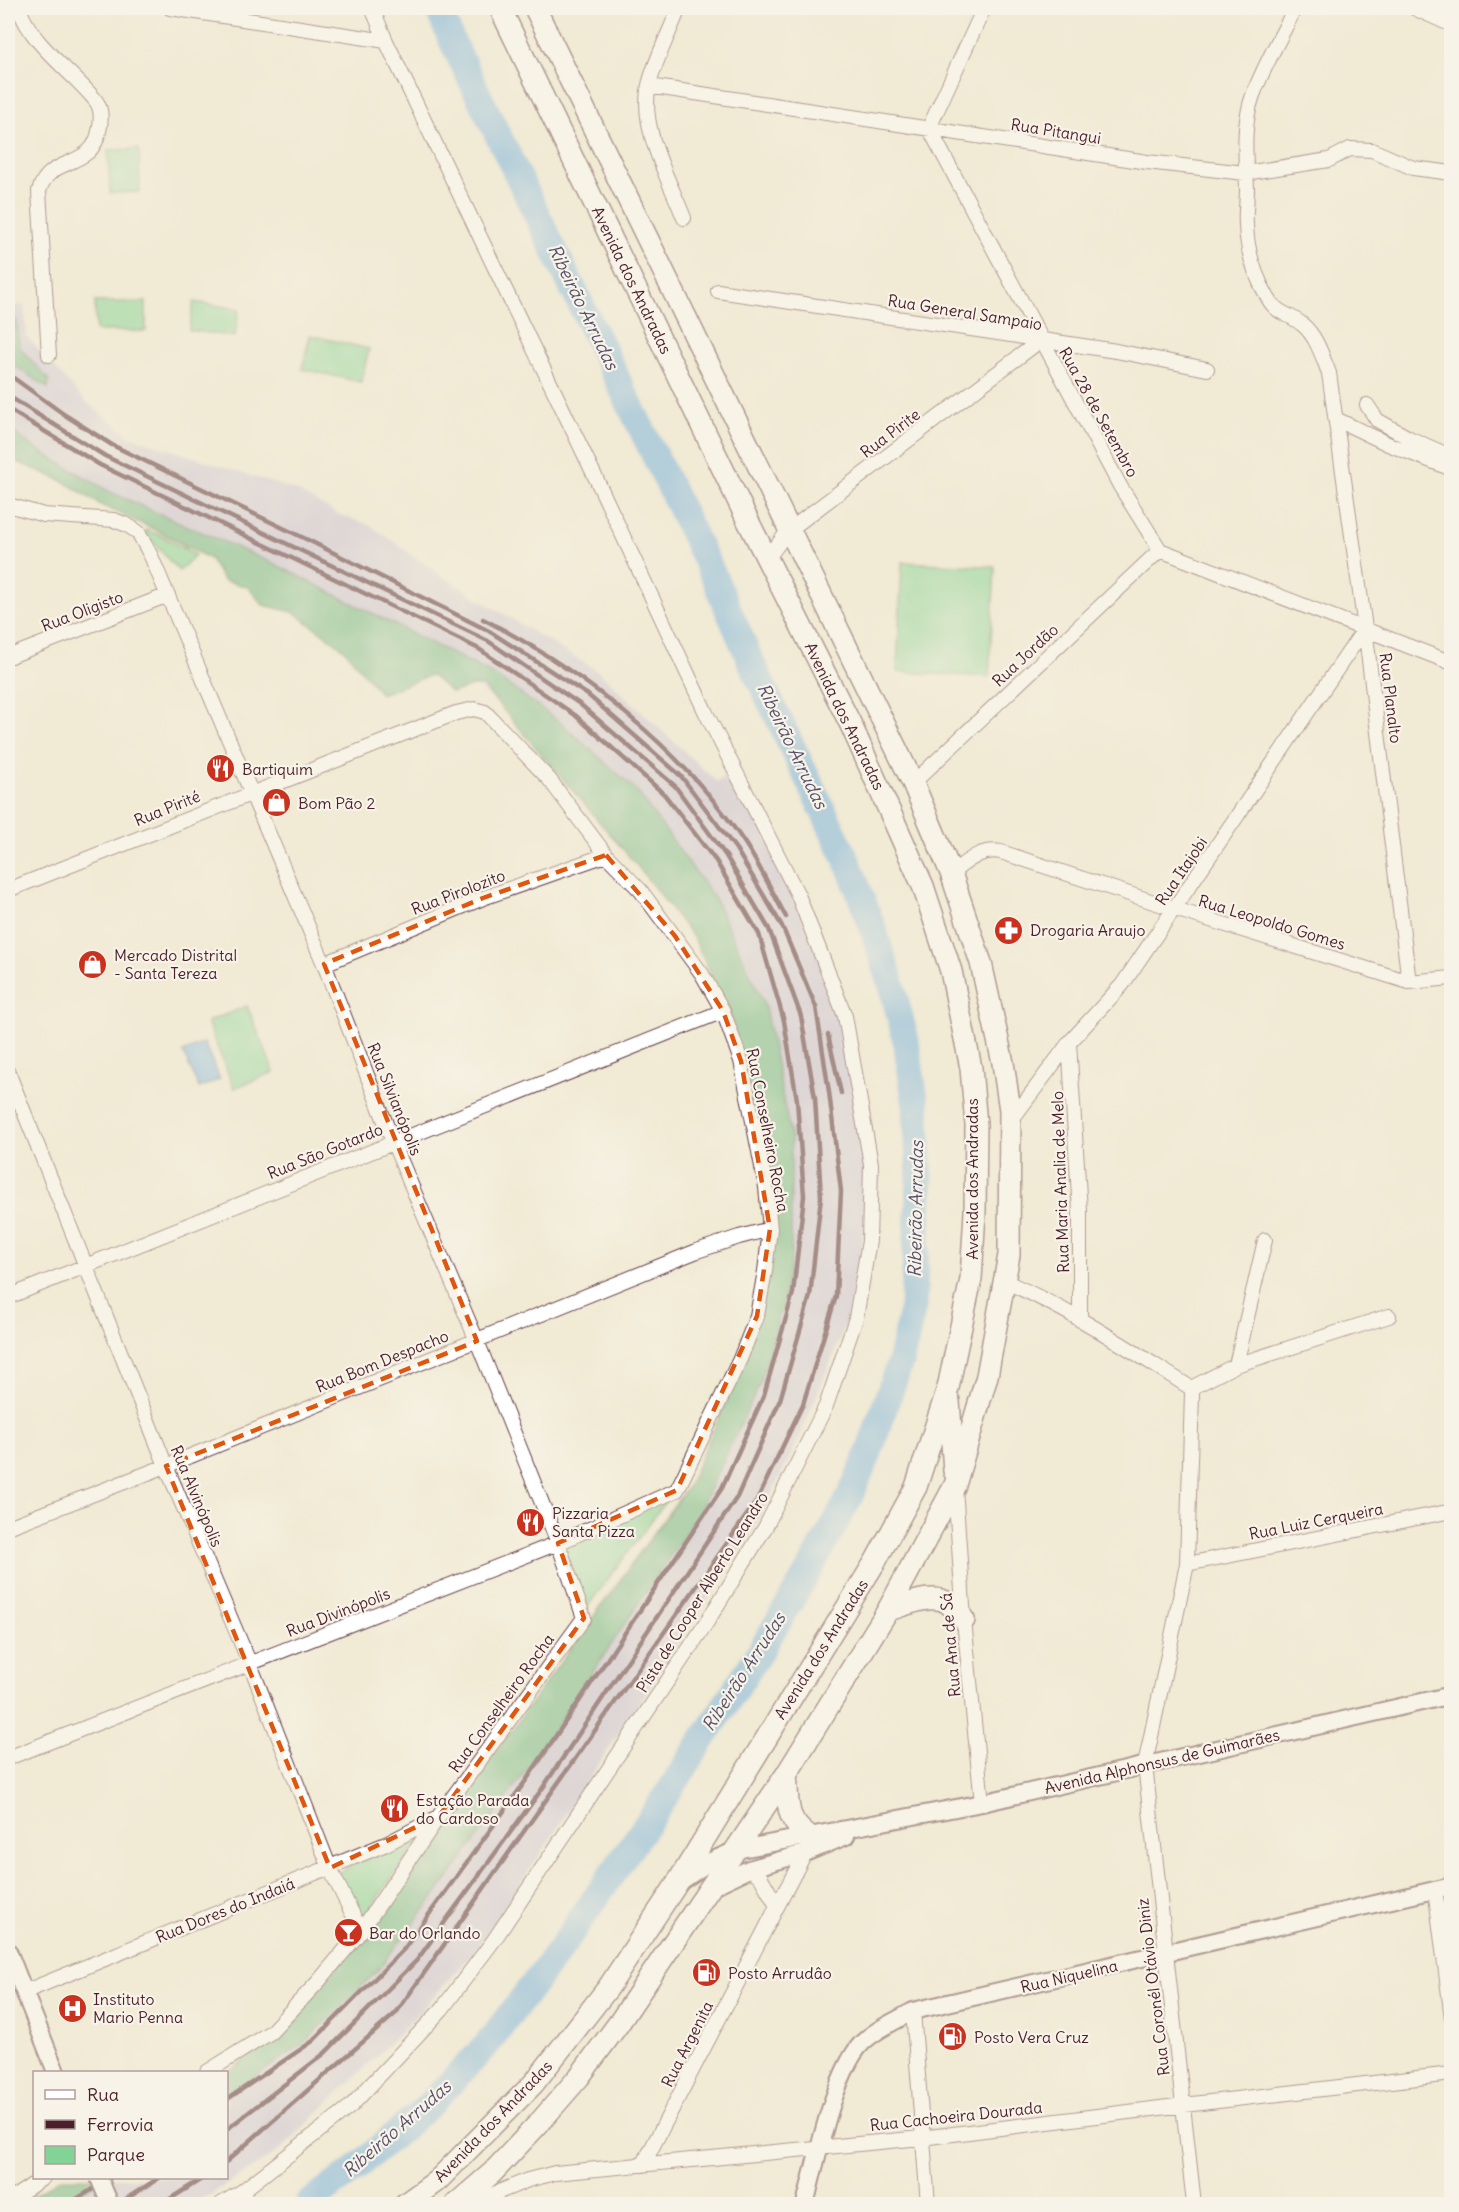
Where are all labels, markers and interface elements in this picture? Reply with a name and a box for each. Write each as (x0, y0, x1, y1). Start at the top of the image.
street label: Rua Pitangui (1009, 114, 1103, 148)
street label: Avenida dos Andradas (588, 203, 676, 357)
water label: Ribeirão Arrudas (543, 240, 625, 375)
street label: Rua General Sampaio (886, 290, 1044, 334)
street label: Rua 28 de Setembro (1055, 344, 1143, 480)
street label: Rua Pirite (856, 404, 924, 462)
street label: Rua Oligisto (38, 586, 126, 636)
street label: Rua Jordão (988, 619, 1062, 691)
street label: Avenida dos Andradas (801, 639, 889, 793)
street label: Rua Planalto (1376, 652, 1406, 744)
water label: Ribeirão Arrudas (752, 679, 834, 814)
restaurant icon: Bartiquim (205, 753, 237, 785)
place label: Bartiquim (242, 759, 313, 779)
street label: Rua Pirité (131, 786, 203, 830)
shop icon: Bom Pão 2 (261, 787, 293, 819)
place label: Bom Pão 2 (298, 793, 375, 813)
street label: Rua Itajobi (1151, 833, 1211, 909)
street label: Rua Pirolozito (408, 865, 508, 919)
street label: Rua Leopoldo Gomes (1196, 890, 1348, 954)
pharmacy icon: Drogaria Araujo (993, 914, 1025, 946)
place label: Drogaria Araujo (1030, 920, 1145, 940)
place label: Mercado Distrital - Santa Tereza (114, 945, 237, 983)
shop icon: Mercado Distrital - Santa Tereza (77, 948, 109, 980)
street label: Rua Silvianópolis (363, 1040, 427, 1158)
street label: Rua Conselheiro Rocha (742, 1046, 794, 1214)
street label: Rua Maria Analia de Melo (1047, 1091, 1073, 1273)
street label: Avenida dos Andradas (962, 1098, 982, 1260)
street label: Rua São Gotardo (264, 1119, 386, 1183)
water label: Ribeirão Arrudas (903, 1139, 928, 1277)
street label: Rua Bom Despacho (313, 1325, 451, 1397)
street label: Rua Alvinópolis (167, 1442, 227, 1550)
street label: Pista de Cooper Alberto Leandro (632, 1488, 772, 1696)
street label: Rua Luiz Cerqueira (1247, 1498, 1385, 1544)
place label: Pizzaria Santa Pizza (552, 1503, 635, 1541)
restaurant icon: Pizzaria Santa Pizza (515, 1506, 547, 1538)
street label: Avenida dos Andradas (770, 1575, 872, 1723)
street label: Rua Divinópolis (283, 1583, 393, 1641)
street label: Rua Ana de Sá (935, 1592, 965, 1698)
water label: Ribeirão Arrudas (697, 1607, 791, 1735)
street label: Rua Conselheiro Rocha (444, 1630, 558, 1776)
street label: Avenida Alphonsus de Guimarães (1042, 1724, 1282, 1798)
place label: Estação Parada do Cardoso (416, 1790, 529, 1828)
restaurant icon: Estação Parada do Cardoso (379, 1793, 411, 1825)
street label: Rua Dores do Indaiá (153, 1873, 297, 1947)
street label: Rua Coronél Otávio Diniz (1132, 1897, 1174, 2077)
bar icon: Bar do Orlando (332, 1917, 364, 1949)
place label: Bar do Orlando (369, 1923, 480, 1943)
street label: Rua Niquelina (1018, 1955, 1120, 1997)
fuel station icon: Posto Arrudâo (691, 1957, 723, 1989)
place label: Posto Arrudâo (728, 1963, 832, 1983)
place label: Instituto Mario Penna (93, 1989, 183, 2027)
hospital icon: Instituto Mario Penna (56, 1992, 88, 2024)
street label: Rua Argenita (657, 1998, 717, 2090)
fuel station icon: Posto Vera Cruz (937, 2021, 969, 2053)
place label: Posto Vera Cruz (974, 2027, 1089, 2047)
street label: Avenida dos Andradas (430, 2056, 556, 2186)
legend (33, 2071, 228, 2179)
water label: Ribeirão Arrudas (338, 2074, 457, 2182)
text: Rua (87, 2083, 119, 2106)
street label: Rua Cachoeira Dourada (869, 2097, 1043, 2135)
text: Ferrovia (87, 2113, 154, 2136)
text: Parque (87, 2143, 145, 2166)

